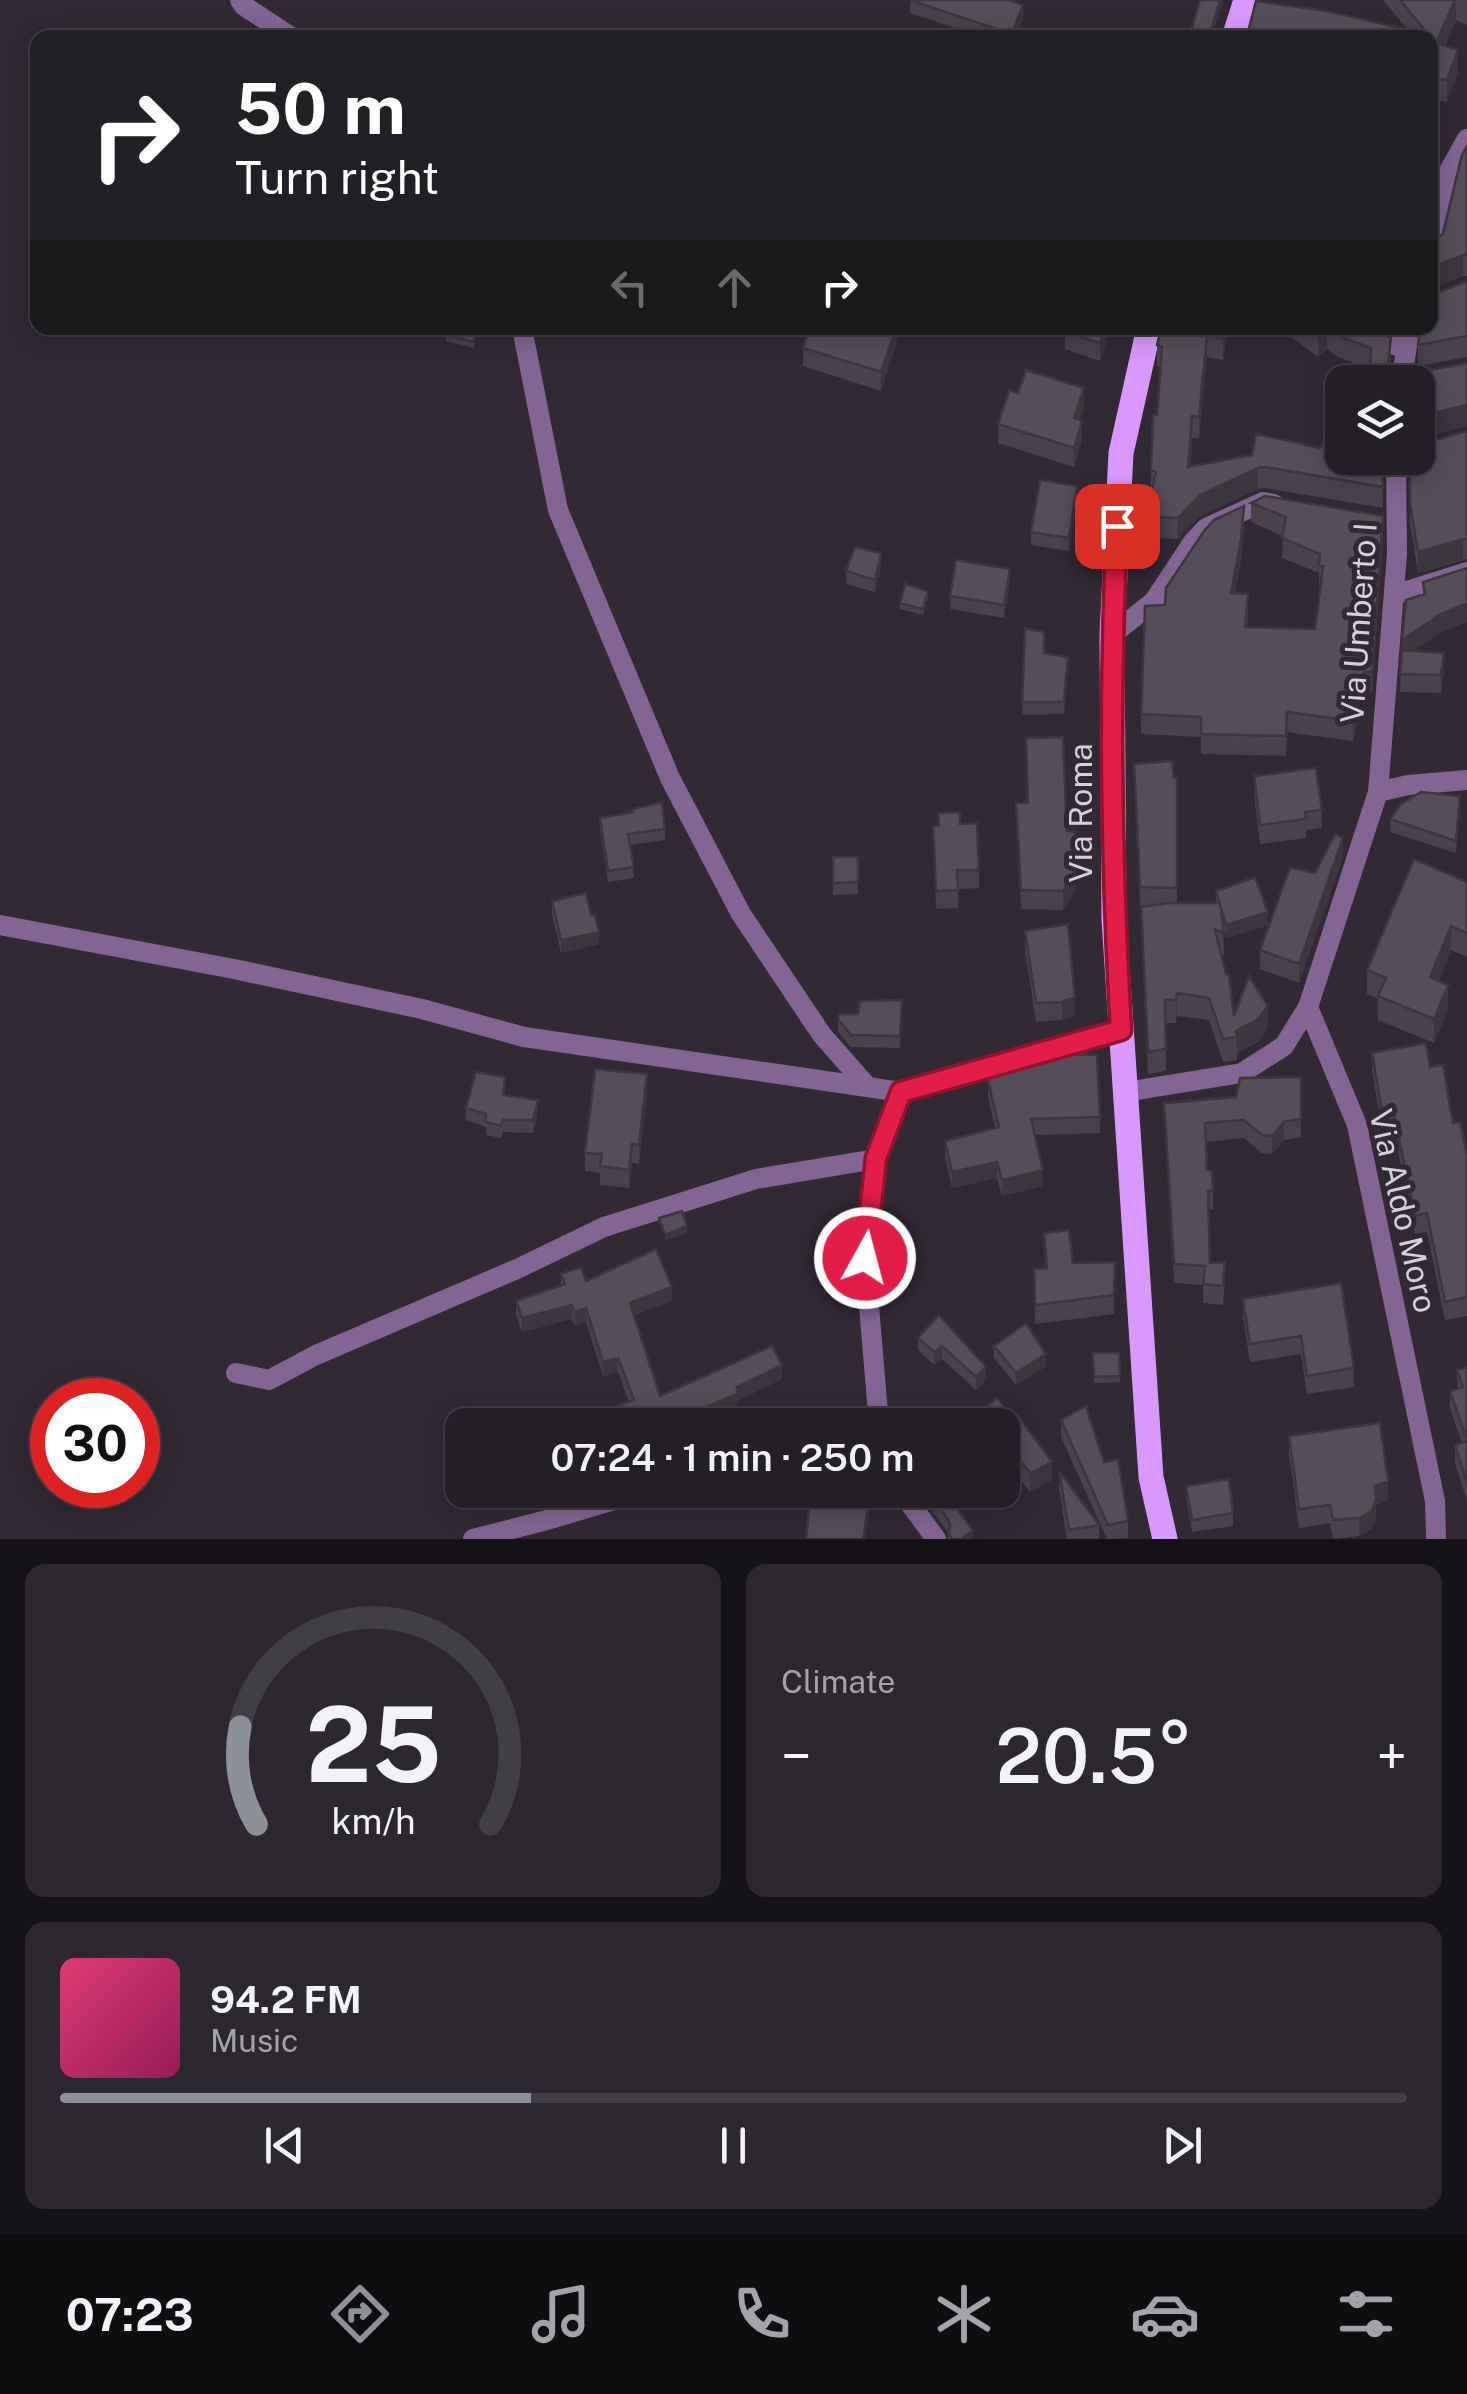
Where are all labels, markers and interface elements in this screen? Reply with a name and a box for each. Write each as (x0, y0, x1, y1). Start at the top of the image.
text: 50 m (235, 67, 406, 150)
icon: right (70, 70, 200, 200)
text: Turn right (235, 151, 439, 204)
icon: left (602, 260, 657, 315)
icon: ahead (707, 260, 762, 315)
icon: right (812, 260, 867, 315)
map controls (1325, 365, 1435, 475)
button: layers (1325, 365, 1435, 475)
pin (1075, 484, 1160, 569)
icon: arrive (1090, 499, 1145, 554)
street label: Via Umberto I (1333, 521, 1384, 725)
street label: Via Roma (1062, 743, 1099, 883)
street label: Via Aldo Moro (1362, 1105, 1445, 1316)
position arrow (813, 1206, 917, 1310)
speed limit sign: 30 (30, 1378, 160, 1508)
text: 07:24 · 1 min · 250 m (551, 1435, 914, 1480)
text: Climate (781, 1663, 895, 1700)
text: 25 (305, 1683, 441, 1805)
text: 20.5° (996, 1712, 1192, 1800)
text: − (781, 1724, 812, 1788)
text: + (1377, 1724, 1407, 1788)
text: km/h (331, 1800, 415, 1842)
text: 94.2 FM (210, 1977, 362, 2022)
text: Music (210, 2022, 298, 2059)
icon: previous (257, 2118, 312, 2173)
icon: pause (706, 2118, 761, 2173)
icon: next (1155, 2118, 1210, 2173)
icon: directions (325, 2279, 395, 2349)
icon: music (526, 2279, 596, 2349)
icon: phone (727, 2279, 797, 2349)
icon: climate (929, 2279, 999, 2349)
icon: car (1130, 2279, 1200, 2349)
icon: filters (1331, 2279, 1401, 2349)
text: 07:23 (66, 2288, 194, 2341)

